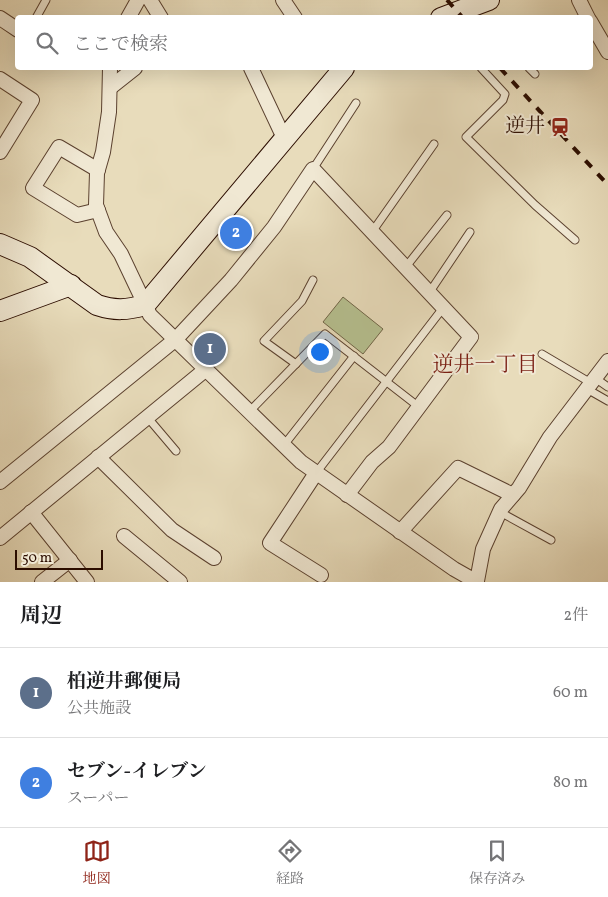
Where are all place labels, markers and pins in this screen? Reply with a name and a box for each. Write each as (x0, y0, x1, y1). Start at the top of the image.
place label: 逆井 (505, 113, 545, 141)
station icon: 逆井 (549, 116, 571, 138)
pin: 2 (220, 214, 252, 252)
pin: 1 (194, 330, 226, 368)

